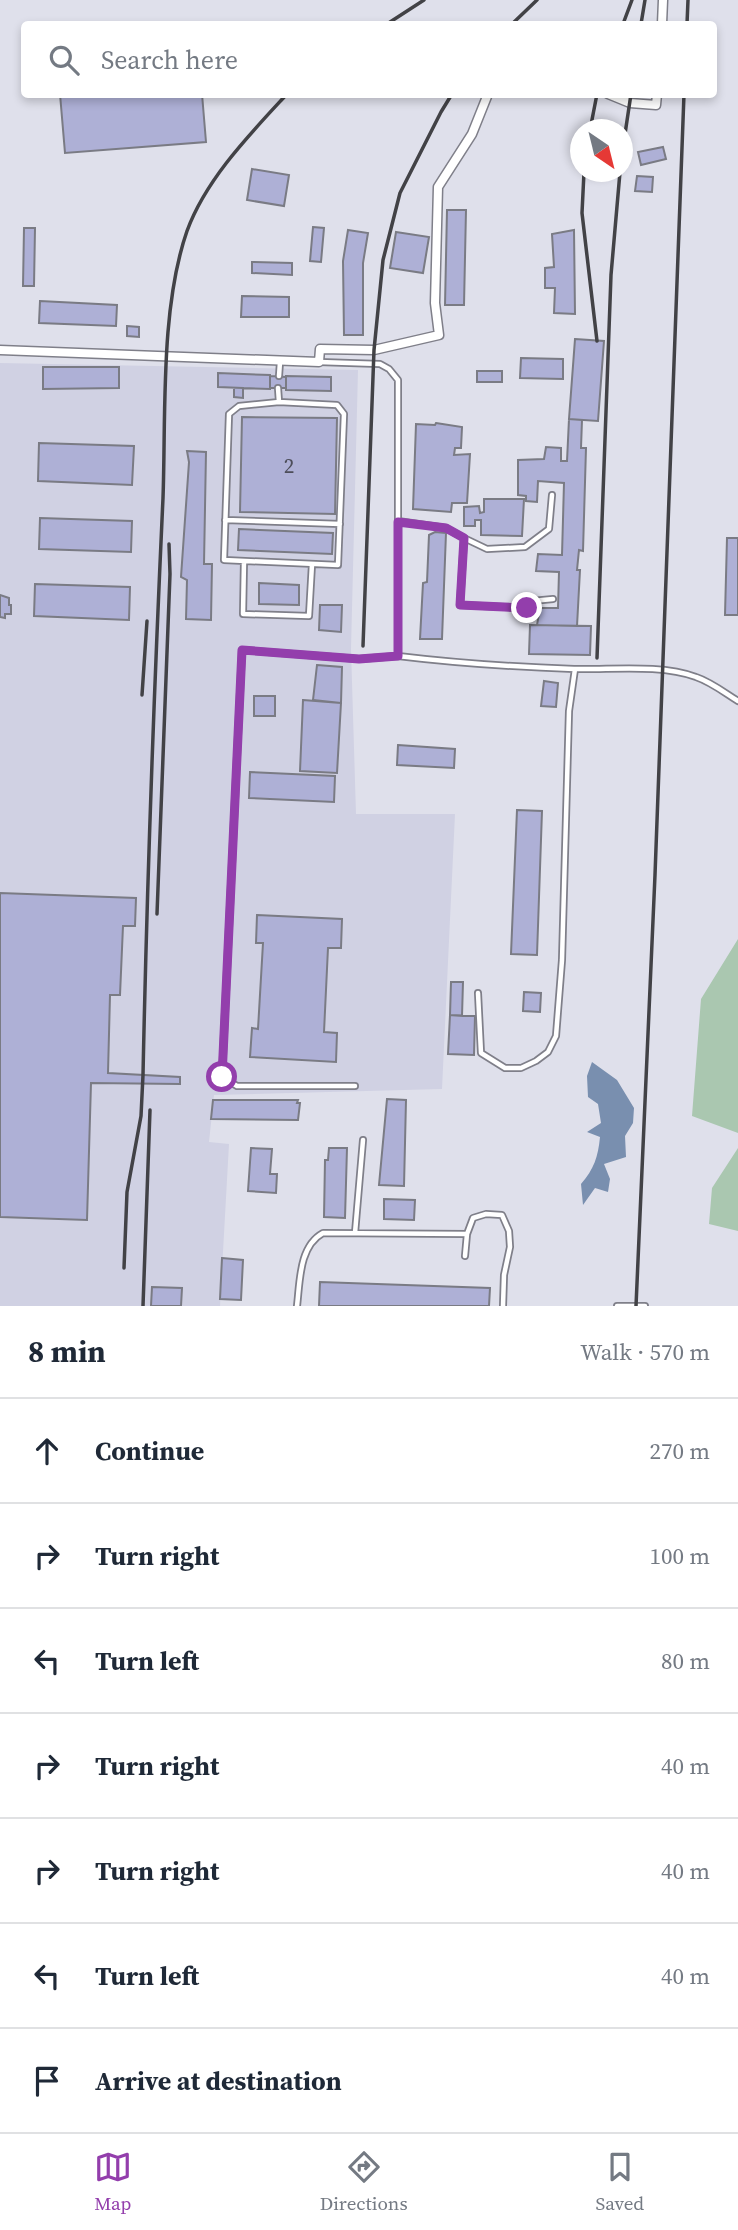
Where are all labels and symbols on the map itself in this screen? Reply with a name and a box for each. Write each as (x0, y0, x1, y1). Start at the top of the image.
north arrow (570, 119, 633, 182)
house number: 2 (284, 451, 294, 480)
route end (511, 592, 542, 623)
route start (206, 1061, 237, 1092)

